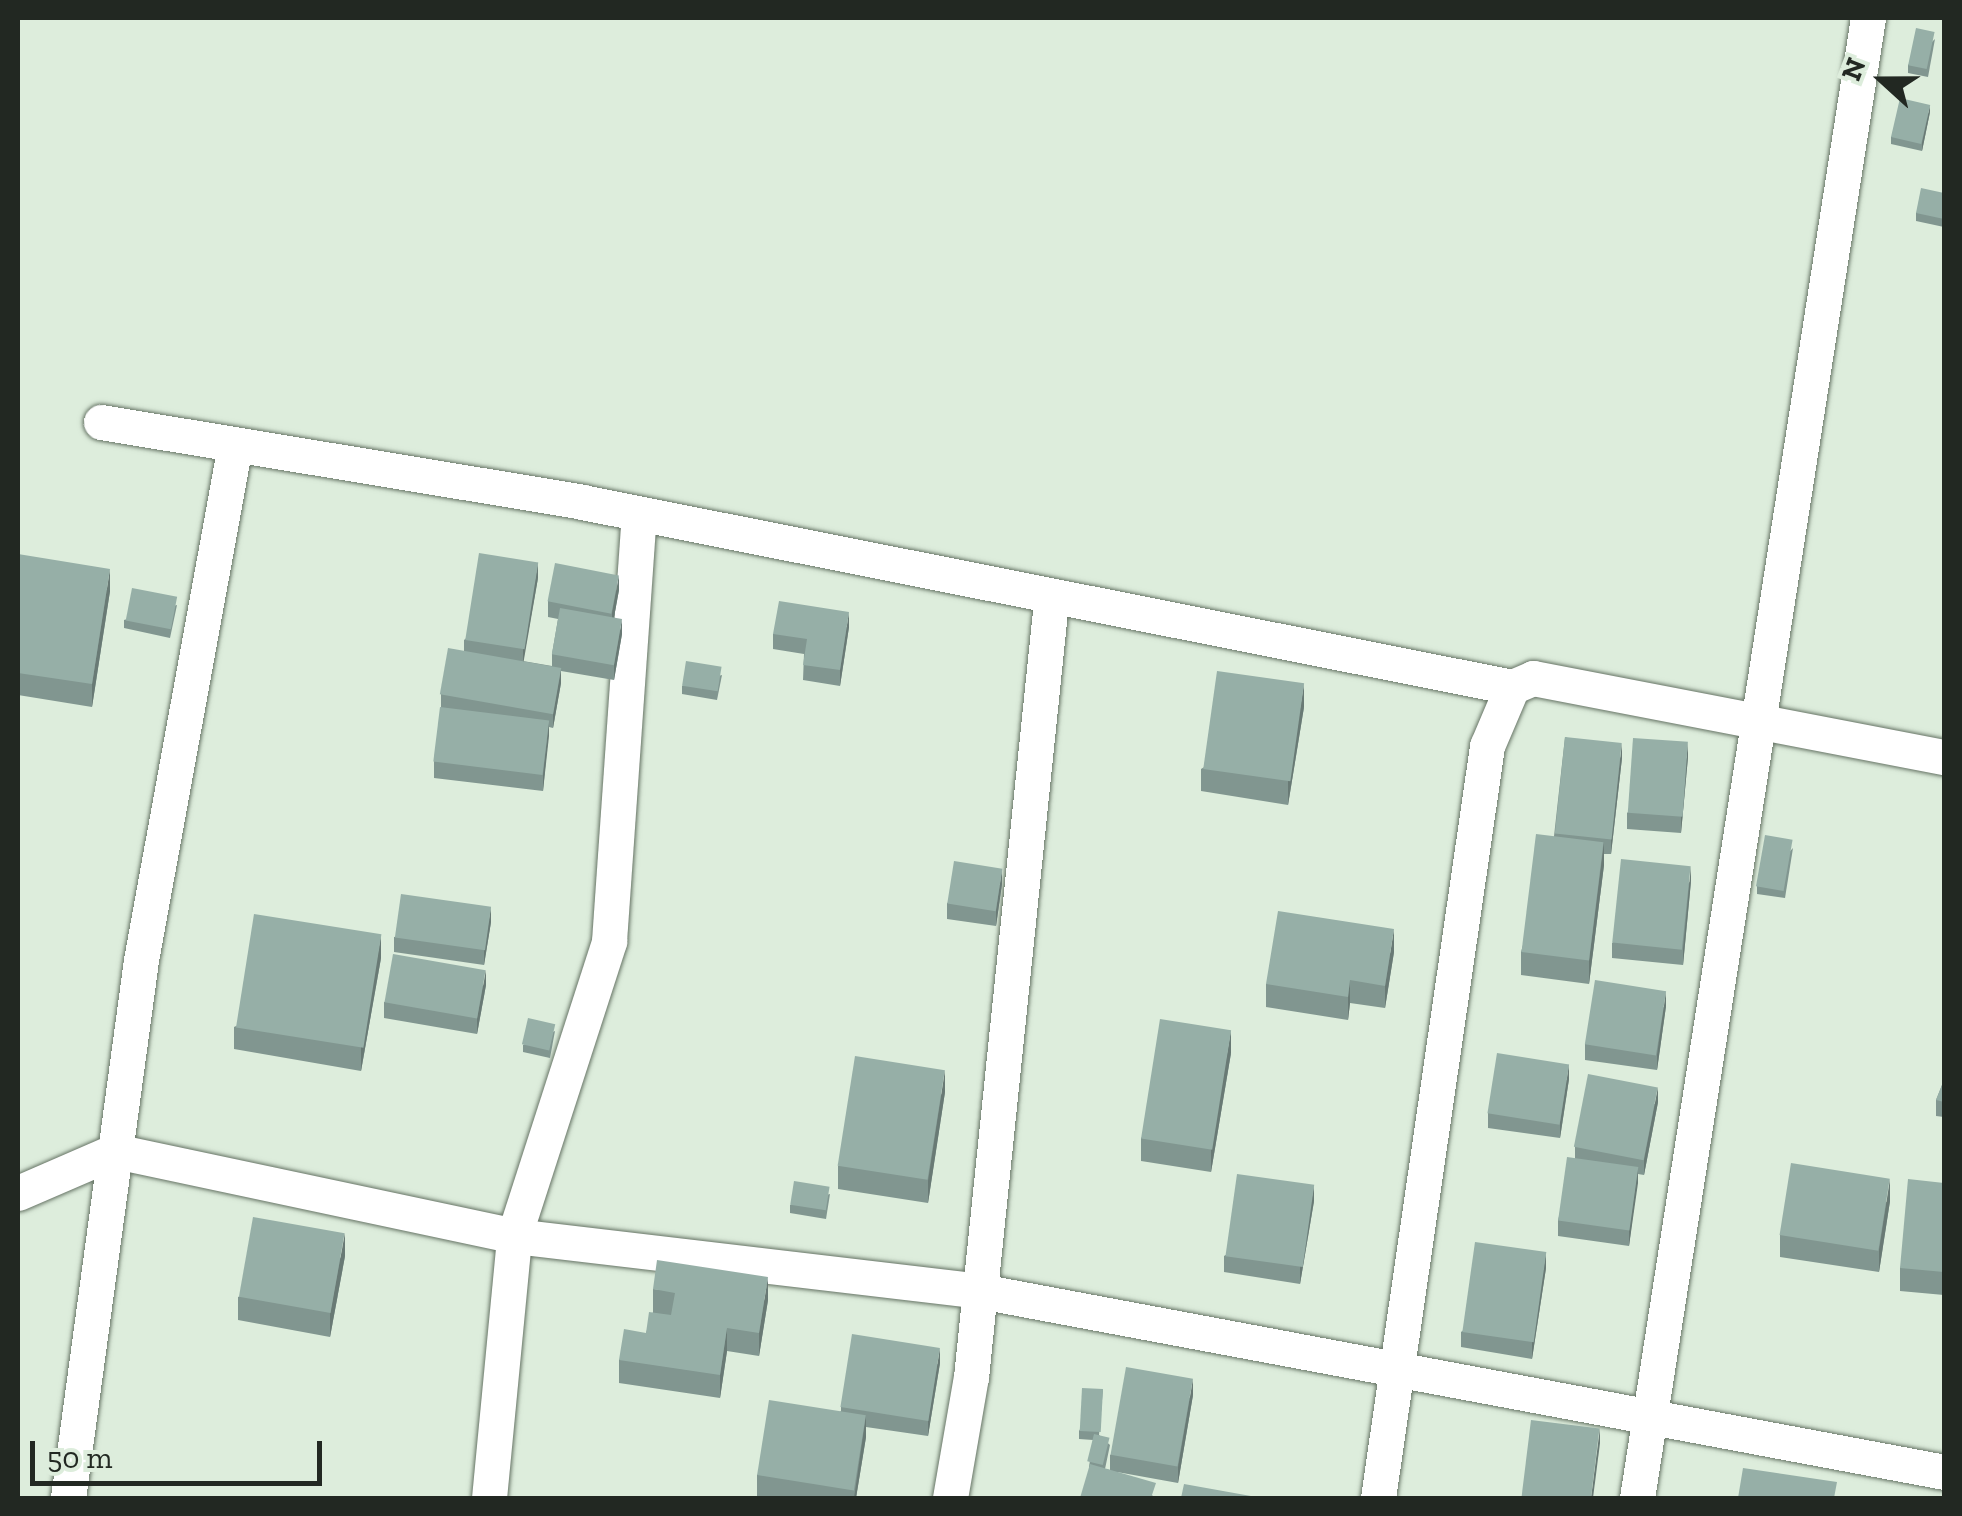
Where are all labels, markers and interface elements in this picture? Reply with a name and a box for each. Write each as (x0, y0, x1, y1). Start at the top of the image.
north arrow (1832, 30, 1932, 130)
text: N (1834, 53, 1873, 85)
scale bar (35, 1421, 328, 1483)
text: 50 m (47, 1440, 112, 1476)

